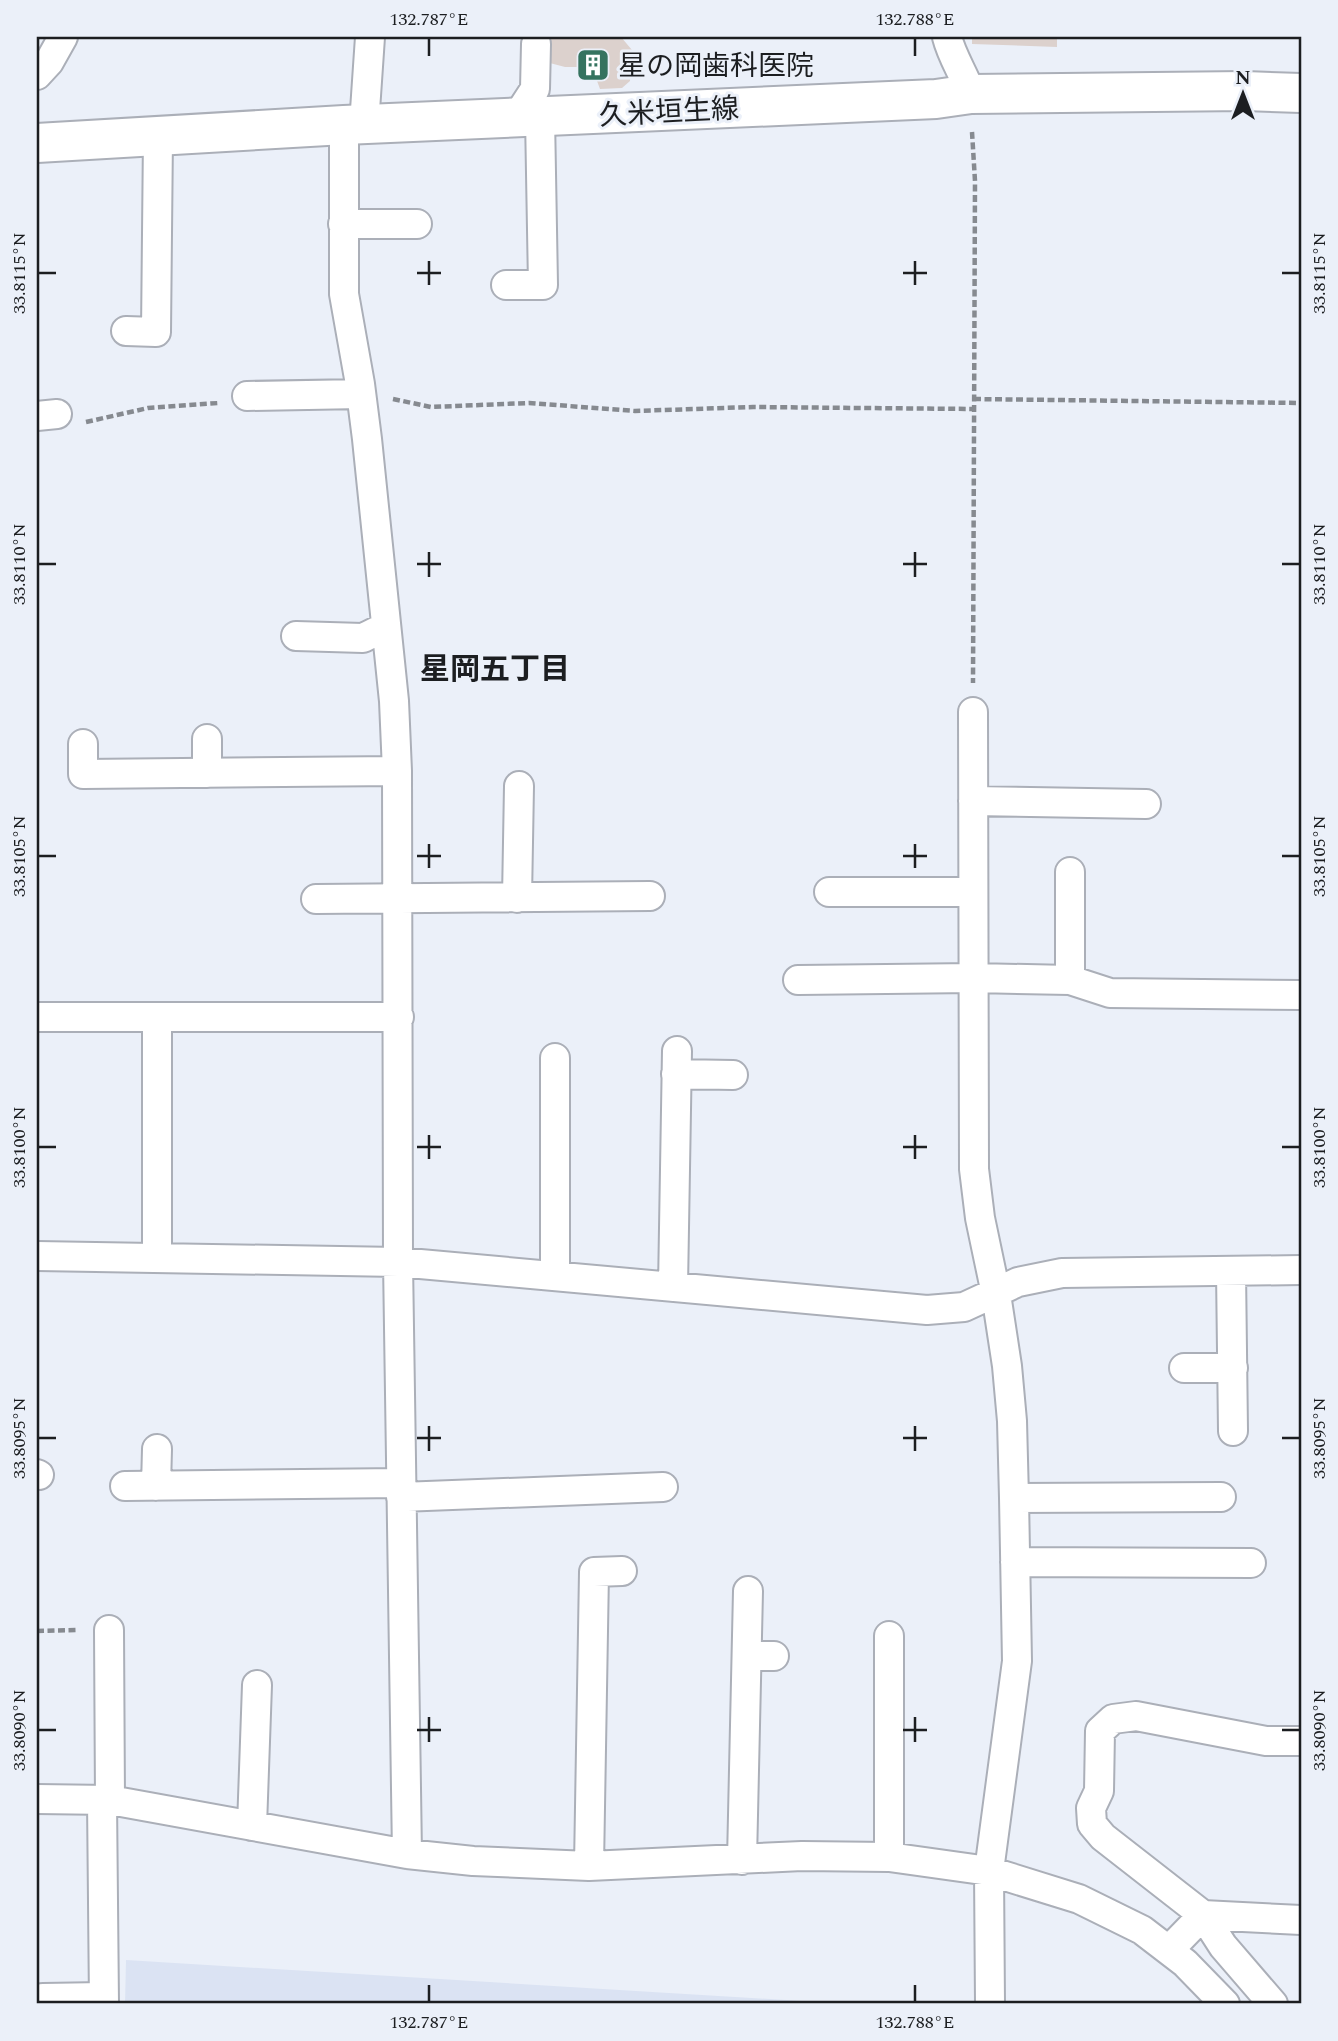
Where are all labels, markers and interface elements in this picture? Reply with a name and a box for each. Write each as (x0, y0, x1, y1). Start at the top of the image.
text: 132.787°E (389, 6, 469, 33)
text: 132.788°E (875, 6, 955, 33)
place label: 星の岡歯科医院 (618, 45, 814, 88)
building icon: 星の岡歯科医院 (574, 46, 612, 84)
north arrow (1208, 60, 1278, 130)
text: N (1235, 64, 1251, 93)
street label: 久米垣生線 (598, 87, 740, 138)
text: 33.8115°N (6, 232, 33, 314)
text: 33.8115°N (1306, 232, 1333, 314)
text: 33.8110°N (6, 523, 33, 605)
text: 33.8110°N (1306, 523, 1333, 605)
district label: 星岡五丁目 (420, 647, 570, 693)
text: 33.8105°N (6, 815, 33, 897)
text: 33.8105°N (1306, 815, 1333, 897)
text: 33.8100°N (6, 1106, 33, 1188)
text: 33.8100°N (1306, 1106, 1333, 1188)
text: 33.8095°N (6, 1397, 33, 1479)
text: 33.8095°N (1306, 1397, 1333, 1479)
text: 33.8090°N (6, 1689, 33, 1771)
text: 33.8090°N (1306, 1689, 1333, 1771)
text: 132.787°E (389, 2009, 469, 2036)
text: 132.788°E (875, 2009, 955, 2036)

